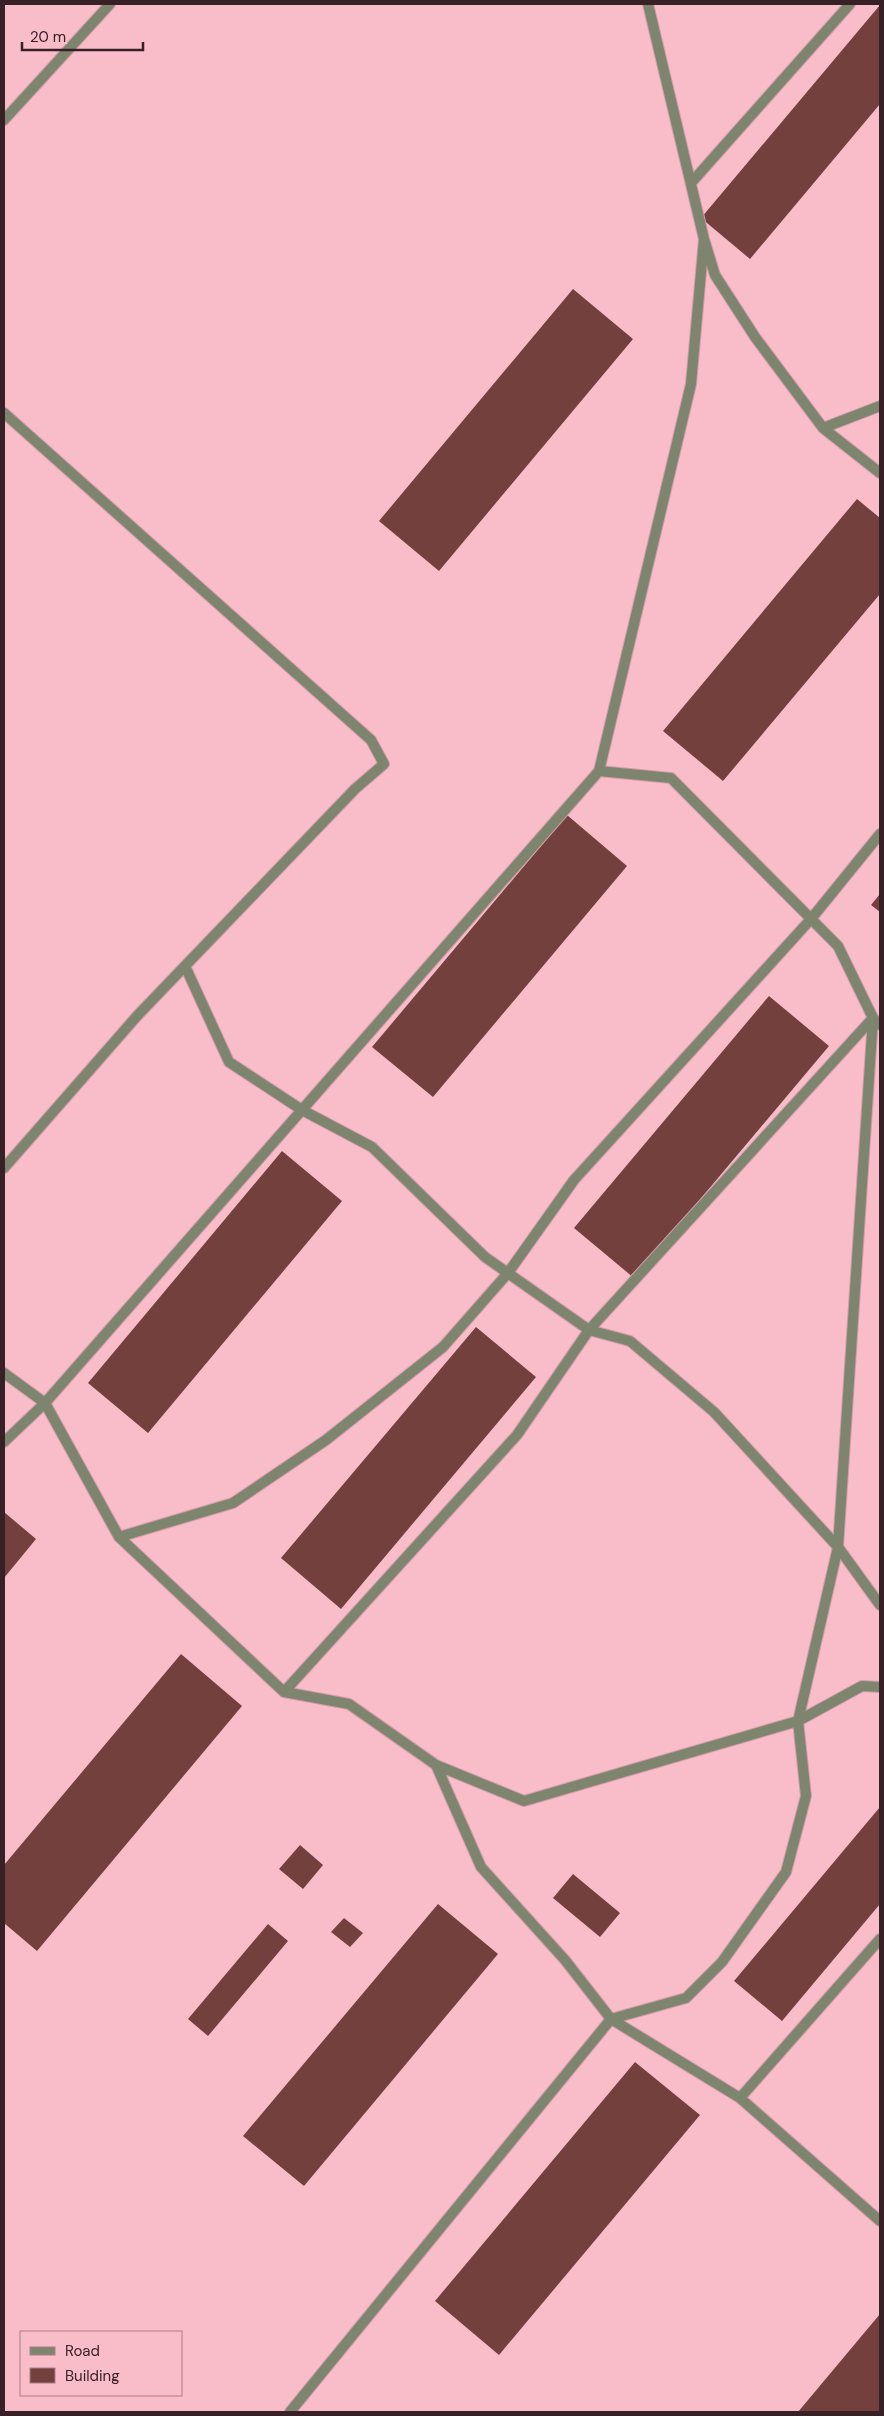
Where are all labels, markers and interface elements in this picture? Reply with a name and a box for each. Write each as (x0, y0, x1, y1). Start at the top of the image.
scale bar (22, 20, 144, 52)
text: 20 m (30, 27, 66, 47)
legend (20, 2331, 182, 2396)
text: Road (65, 2341, 100, 2361)
text: Building (65, 2366, 120, 2386)

